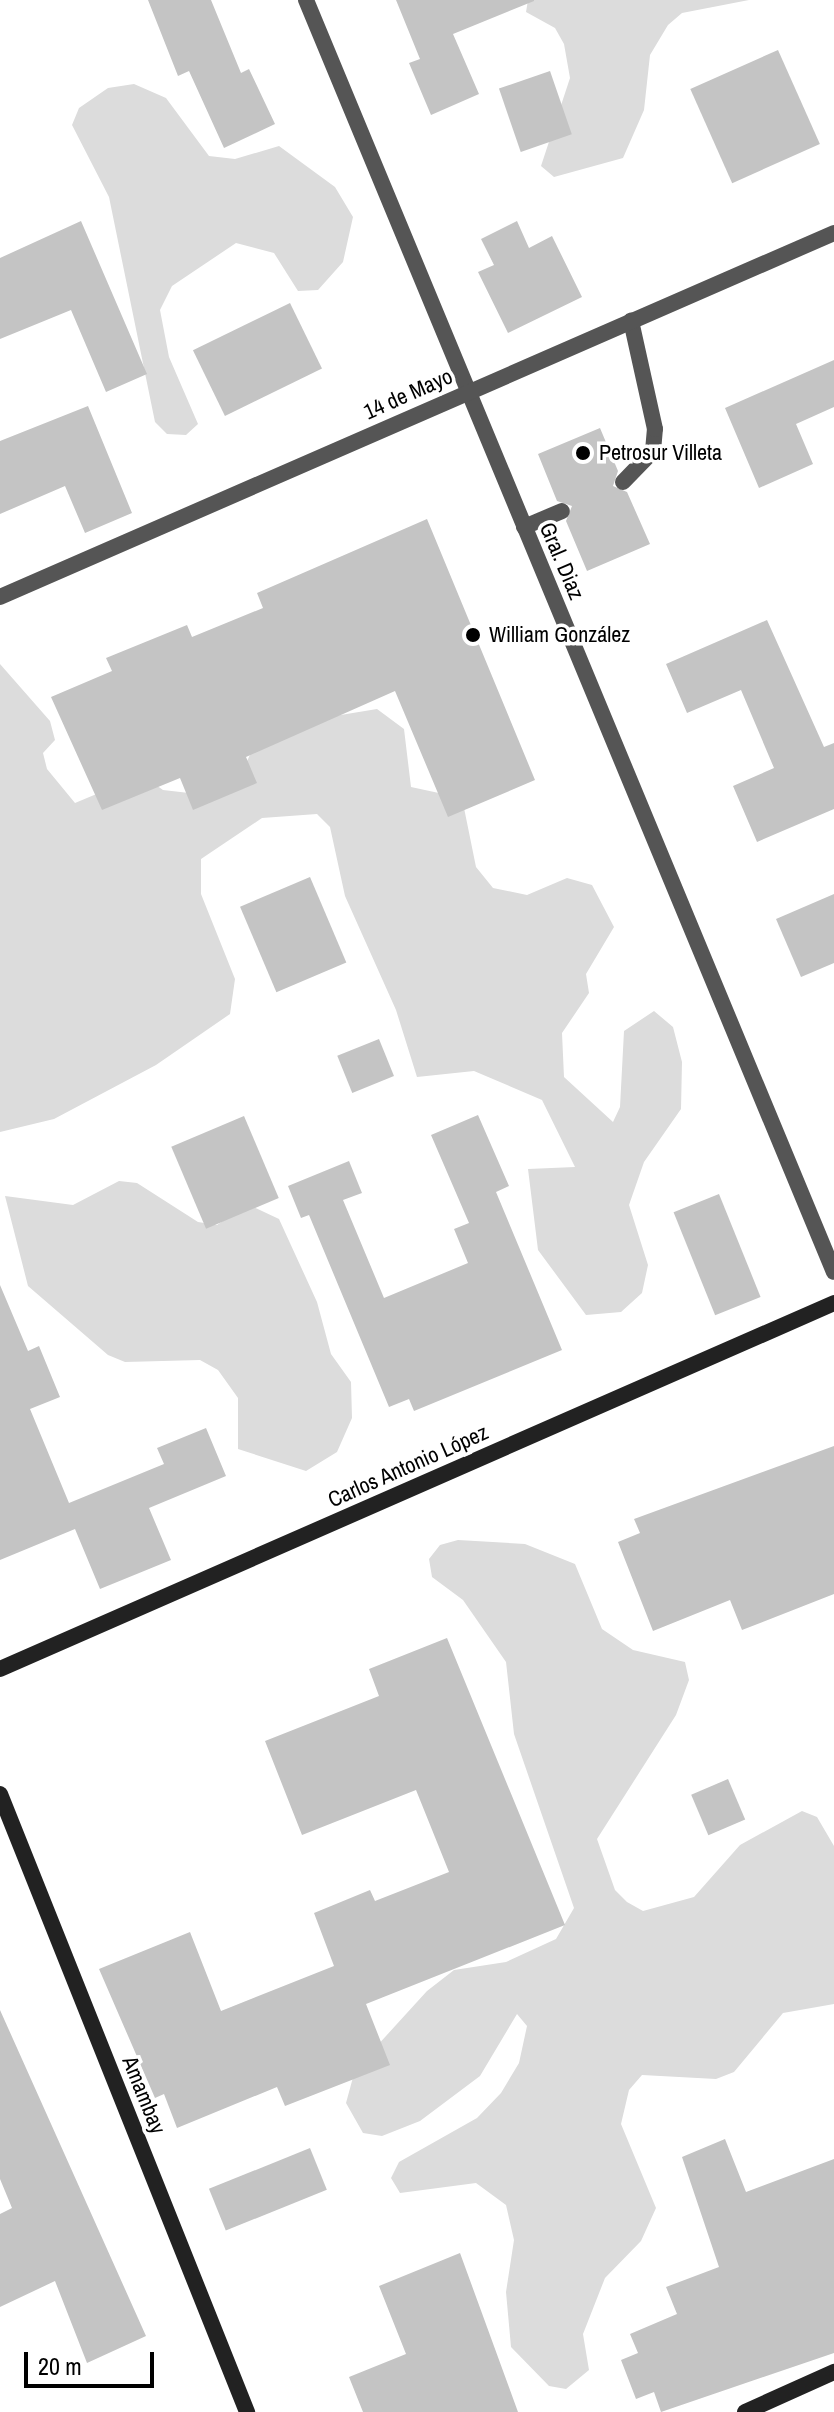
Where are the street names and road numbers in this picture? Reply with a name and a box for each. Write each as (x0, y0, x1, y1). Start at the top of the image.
street label: 14 de Mayo (360, 363, 456, 425)
street label: Gral. Diaz (534, 518, 590, 604)
street label: Carlos Antonio López (323, 1419, 493, 1513)
street label: Amambay (117, 2052, 171, 2138)

